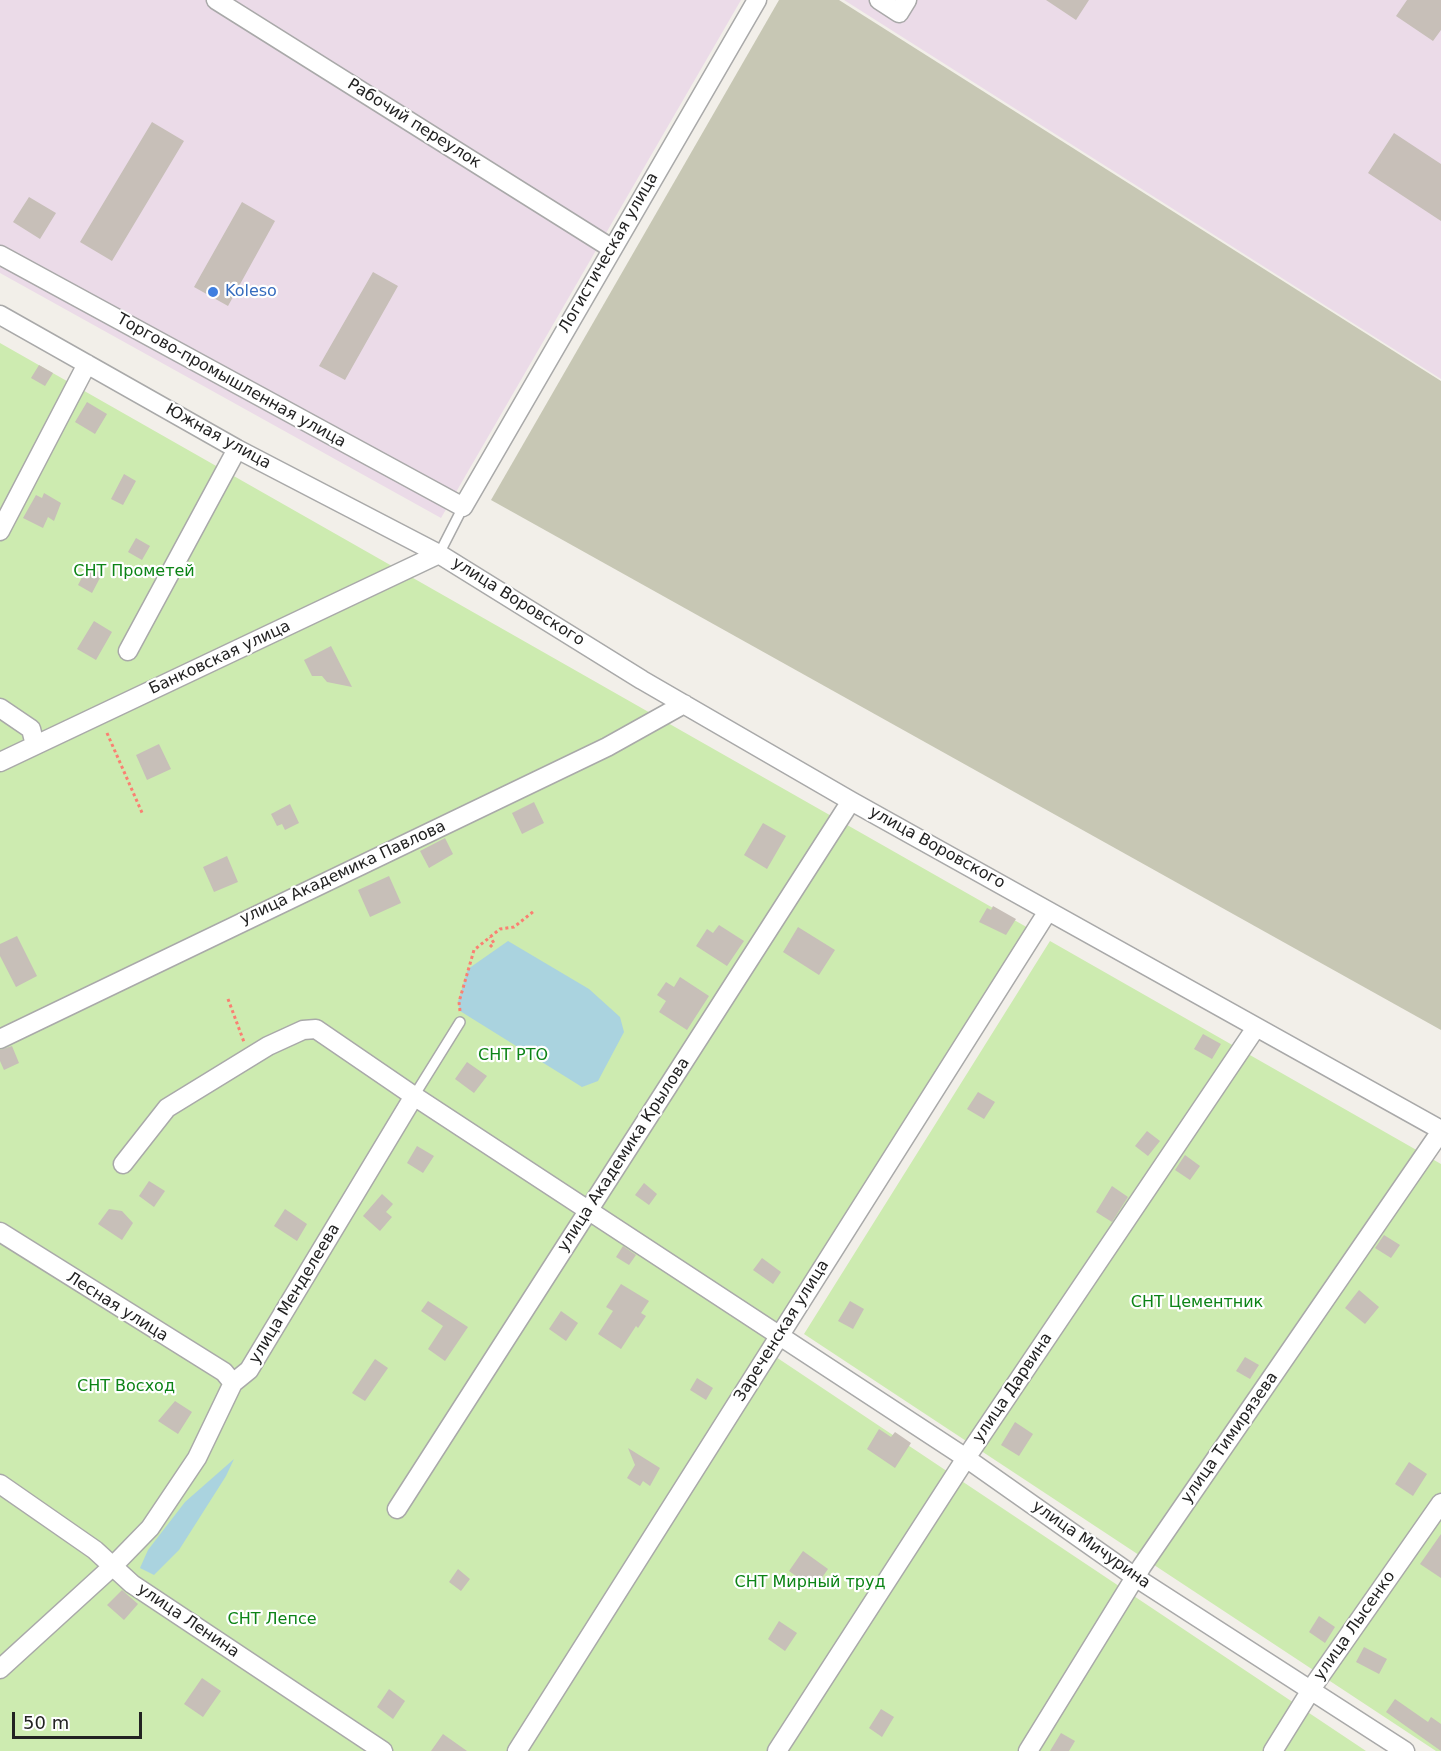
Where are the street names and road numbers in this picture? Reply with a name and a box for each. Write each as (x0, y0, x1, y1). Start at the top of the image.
street label: Рабочий переулок (344, 75, 484, 173)
street label: Логистическая улица (555, 169, 663, 337)
street label: Торгово-промышленная улица (113, 310, 349, 452)
street label: Южная улица (162, 400, 274, 474)
street label: улица Воровского (448, 553, 588, 651)
street label: Банковская улица (146, 617, 294, 699)
street label: улица Воровского (866, 803, 1008, 893)
street label: улица Академика Павлова (237, 817, 449, 929)
street label: улица Академика Крылова (554, 1054, 694, 1256)
street label: улица Менделеева (246, 1220, 344, 1368)
street label: Зареченская улица (731, 1257, 833, 1405)
street label: Лесная улица (63, 1268, 171, 1346)
street label: улица Дарвина (969, 1329, 1057, 1447)
street label: улица Тимирязева (1177, 1369, 1283, 1507)
street label: улица Мичурина (1028, 1497, 1154, 1593)
street label: улица Лысенко (1310, 1568, 1400, 1684)
street label: улица Ленина (133, 1580, 243, 1662)

